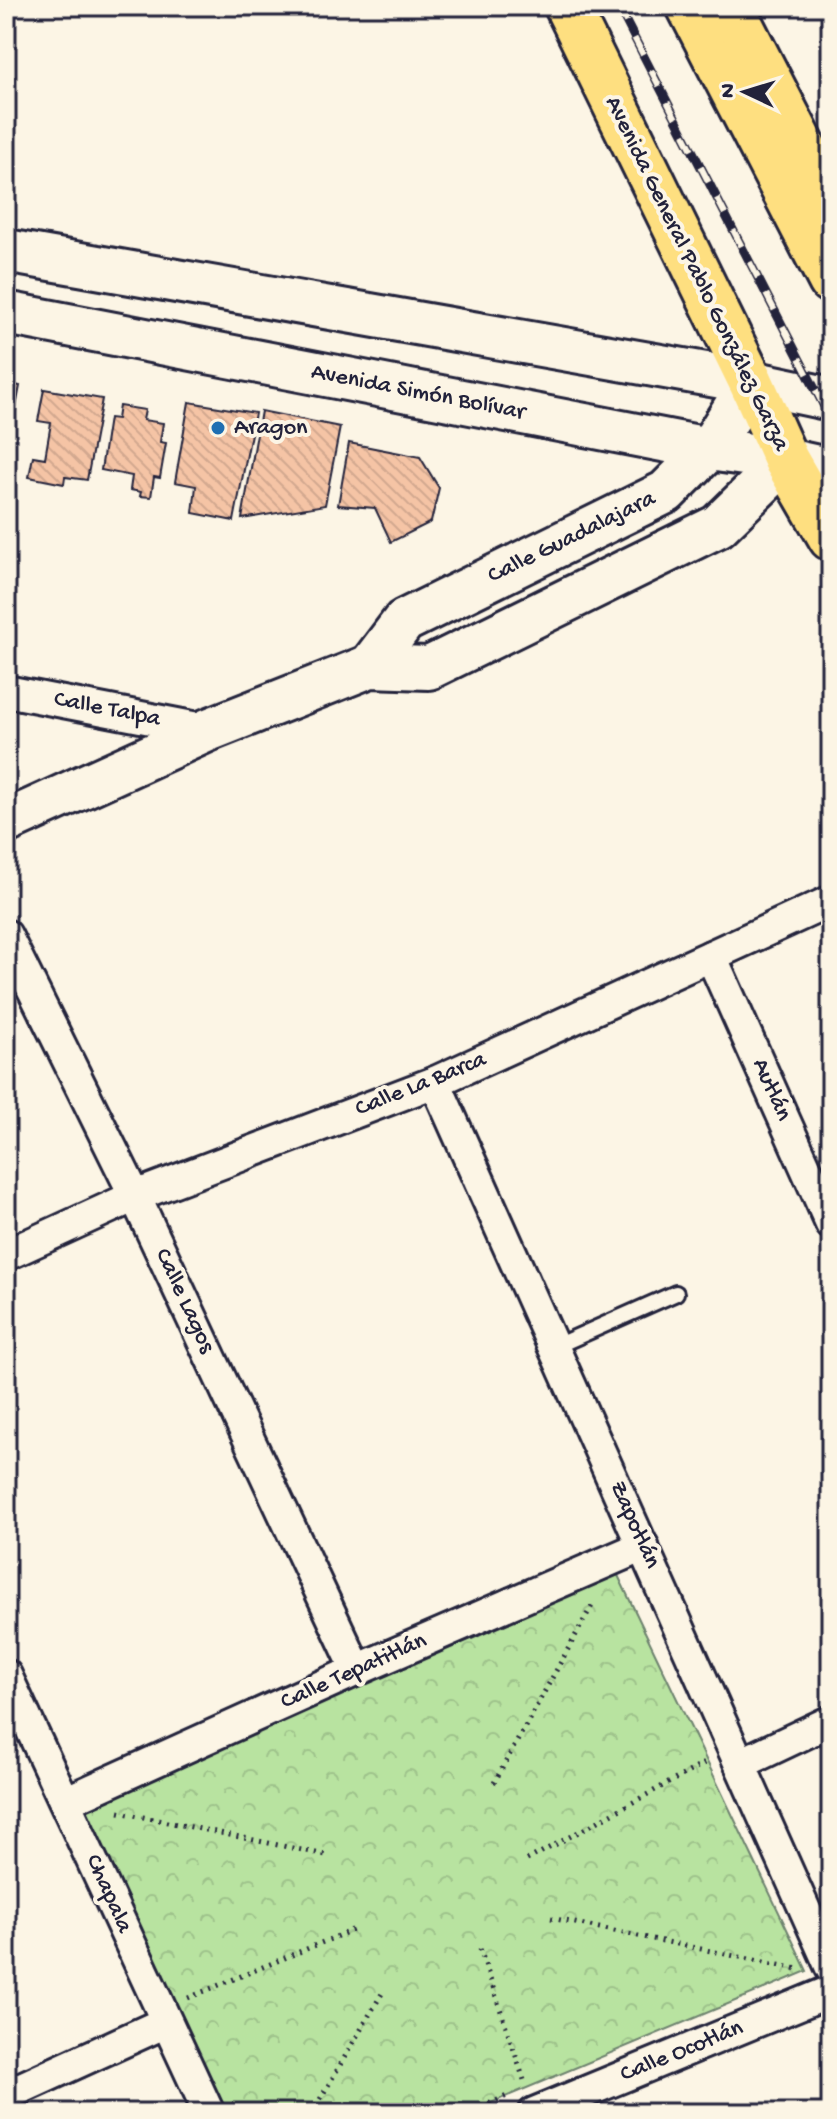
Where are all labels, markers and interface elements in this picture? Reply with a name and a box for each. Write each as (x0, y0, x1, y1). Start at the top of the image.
north arrow (705, 52, 785, 132)
text: N (716, 83, 743, 99)
street label: Avenida General Pablo González Garza (597, 92, 795, 457)
street label: Avenida Simón Bolívar (309, 358, 530, 428)
place label: Aragon (234, 414, 308, 443)
marker: Aragon (209, 419, 227, 437)
street label: Calle Guadalajara (483, 485, 661, 591)
street label: Calle Talpa (51, 685, 163, 735)
street label: Calle La Barca (351, 1045, 491, 1124)
street label: Autlán (744, 1054, 798, 1126)
street label: Calle Lagos (147, 1244, 221, 1359)
street label: Zapotlán (602, 1477, 666, 1574)
street label: Calle Tepatitlán (277, 1627, 432, 1717)
street label: Chapala (78, 1850, 138, 1938)
street label: Calle Ocotlán (616, 2014, 748, 2090)

